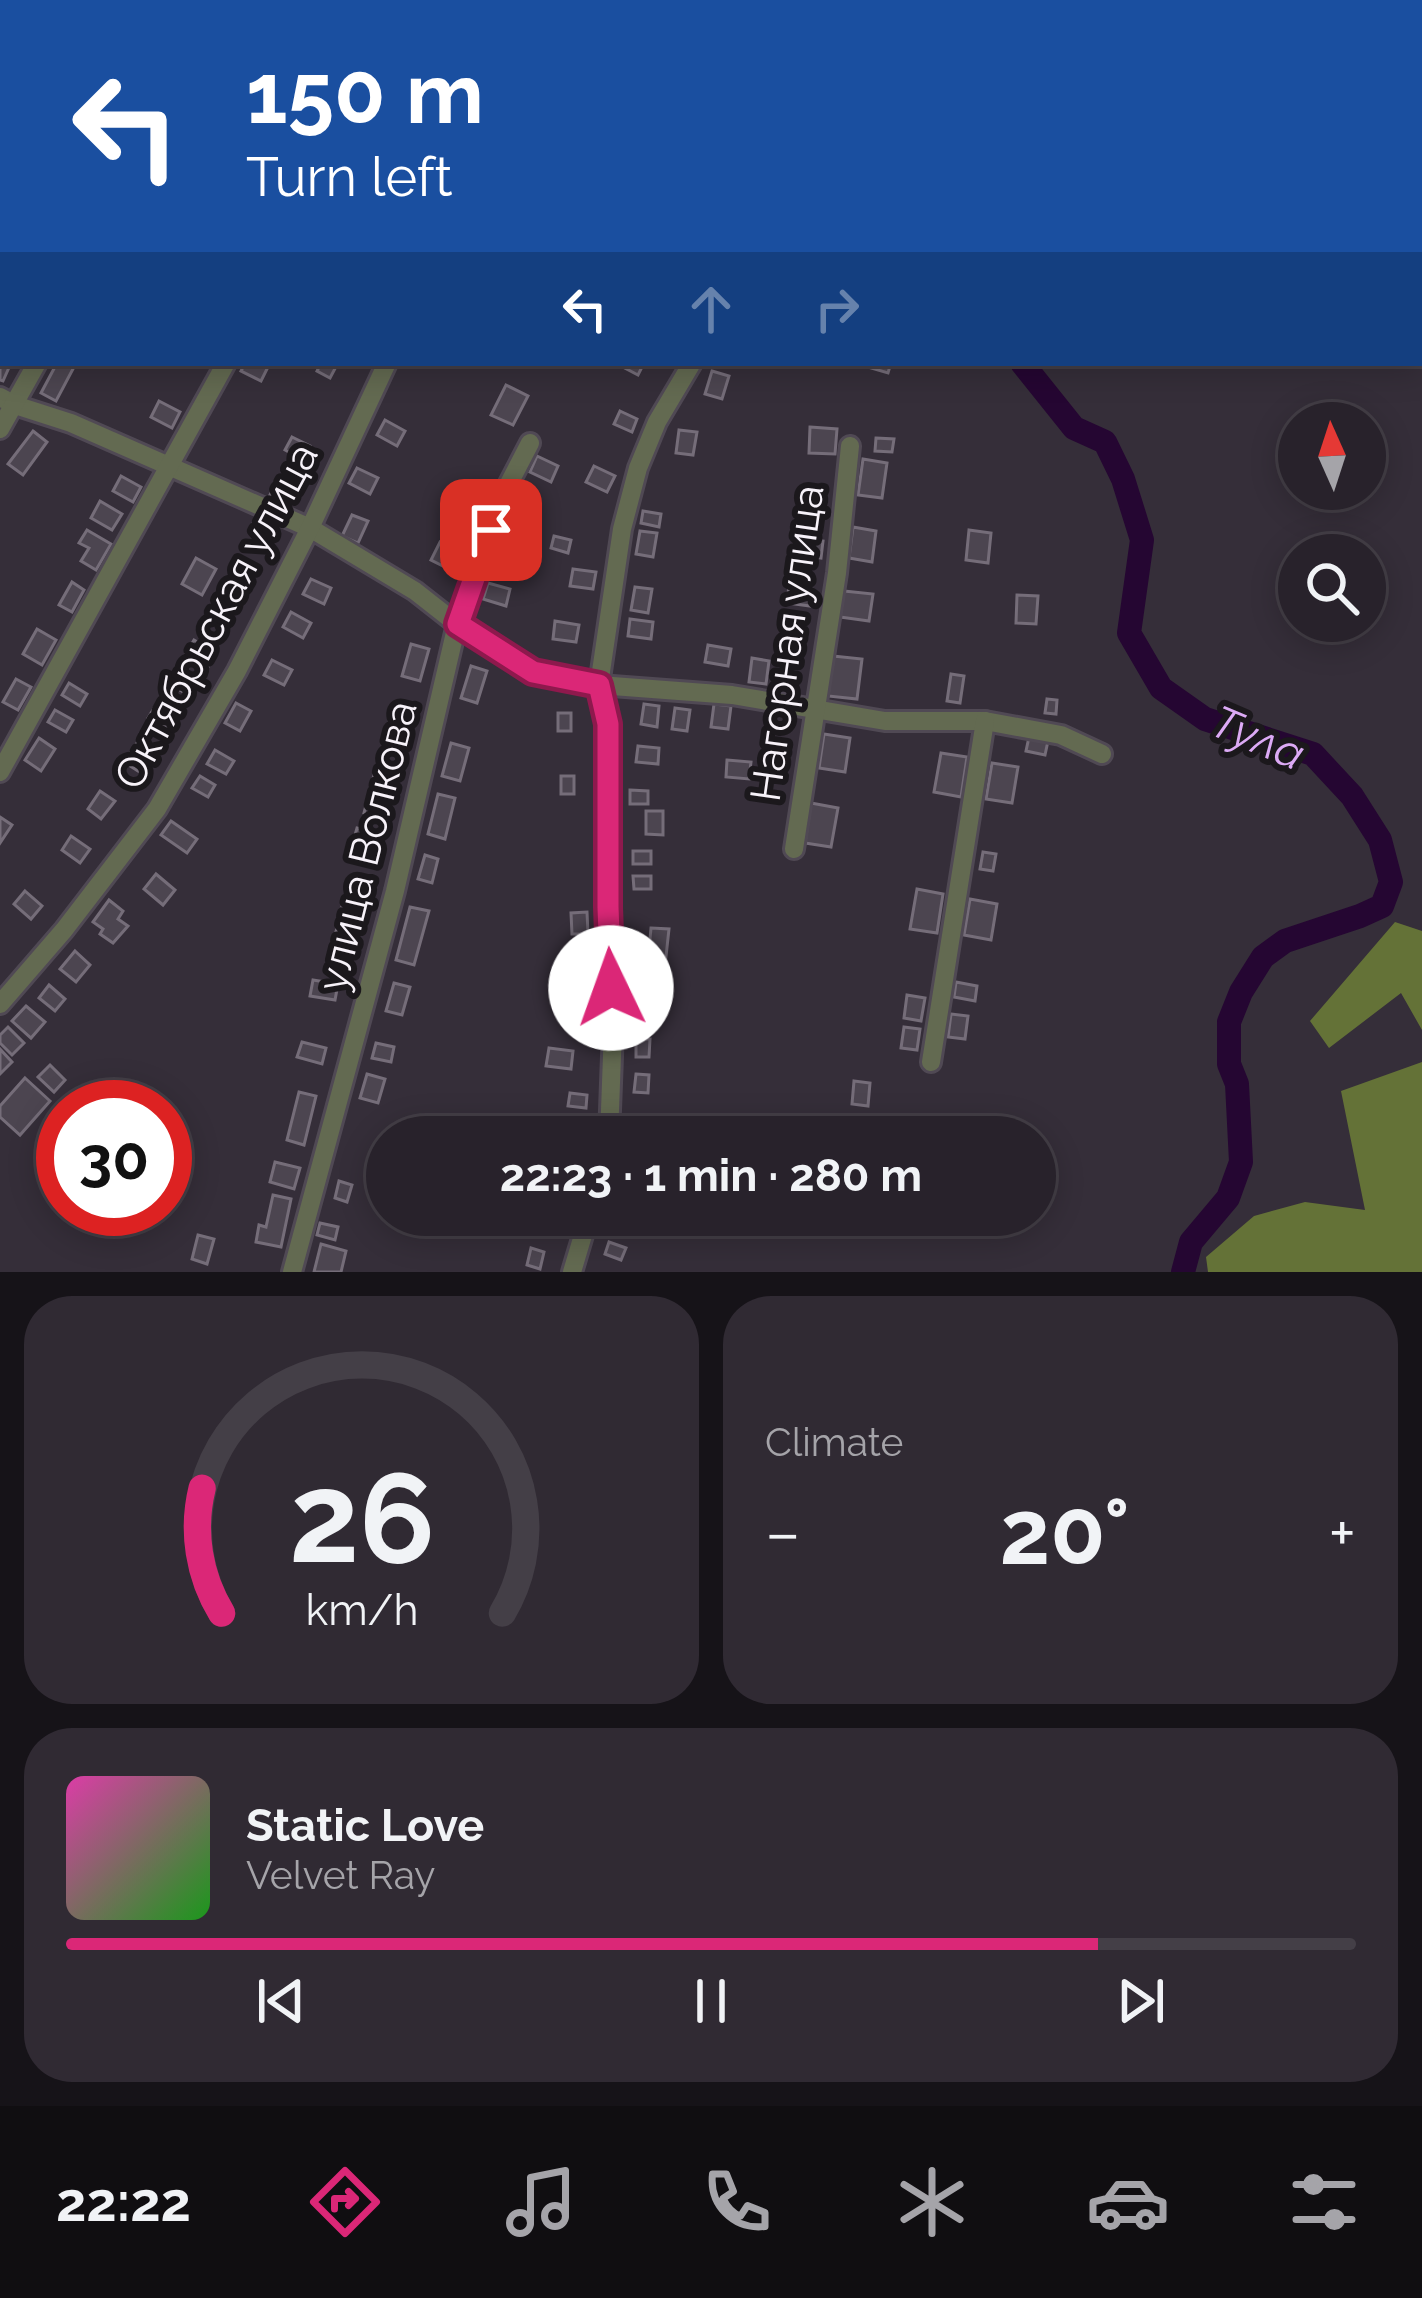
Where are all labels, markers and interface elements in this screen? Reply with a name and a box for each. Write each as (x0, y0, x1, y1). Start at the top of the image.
text: 150 m (246, 44, 484, 143)
icon: left (48, 48, 204, 204)
text: Turn left (246, 145, 453, 209)
icon: left (552, 276, 618, 342)
icon: ahead (678, 276, 744, 342)
icon: right (804, 276, 870, 342)
north arrow (1278, 402, 1386, 510)
map controls (1278, 402, 1386, 642)
street label: Октябрьская улица (104, 435, 328, 797)
pin (440, 479, 542, 581)
street label: Нагорная улица (741, 482, 833, 804)
icon: arrive (458, 497, 524, 563)
button: search (1278, 534, 1386, 642)
water label: Тула (1204, 695, 1312, 781)
street label: улица Волкова (307, 696, 427, 996)
position arrow (548, 925, 674, 1051)
speed limit sign: 30 (36, 1080, 192, 1236)
text: 22:23 · 1 min · 280 m (500, 1149, 922, 1202)
text: Climate (765, 1419, 903, 1465)
text: 26 (288, 1445, 435, 1591)
text: 20° (999, 1479, 1130, 1585)
text: − (765, 1494, 801, 1571)
text: + (1329, 1494, 1356, 1571)
text: km/h (305, 1585, 418, 1635)
text: Static Love (246, 1799, 484, 1852)
text: Velvet Ray (246, 1852, 435, 1898)
icon: previous (248, 1968, 314, 2034)
icon: pause (678, 1968, 744, 2034)
icon: next (1108, 1968, 1174, 2034)
icon: directions (303, 2160, 387, 2244)
icon: music (499, 2160, 583, 2244)
icon: phone (695, 2160, 779, 2244)
icon: climate (890, 2160, 974, 2244)
icon: car (1086, 2160, 1170, 2244)
icon: filters (1282, 2160, 1366, 2244)
text: 22:22 (56, 2170, 191, 2234)

